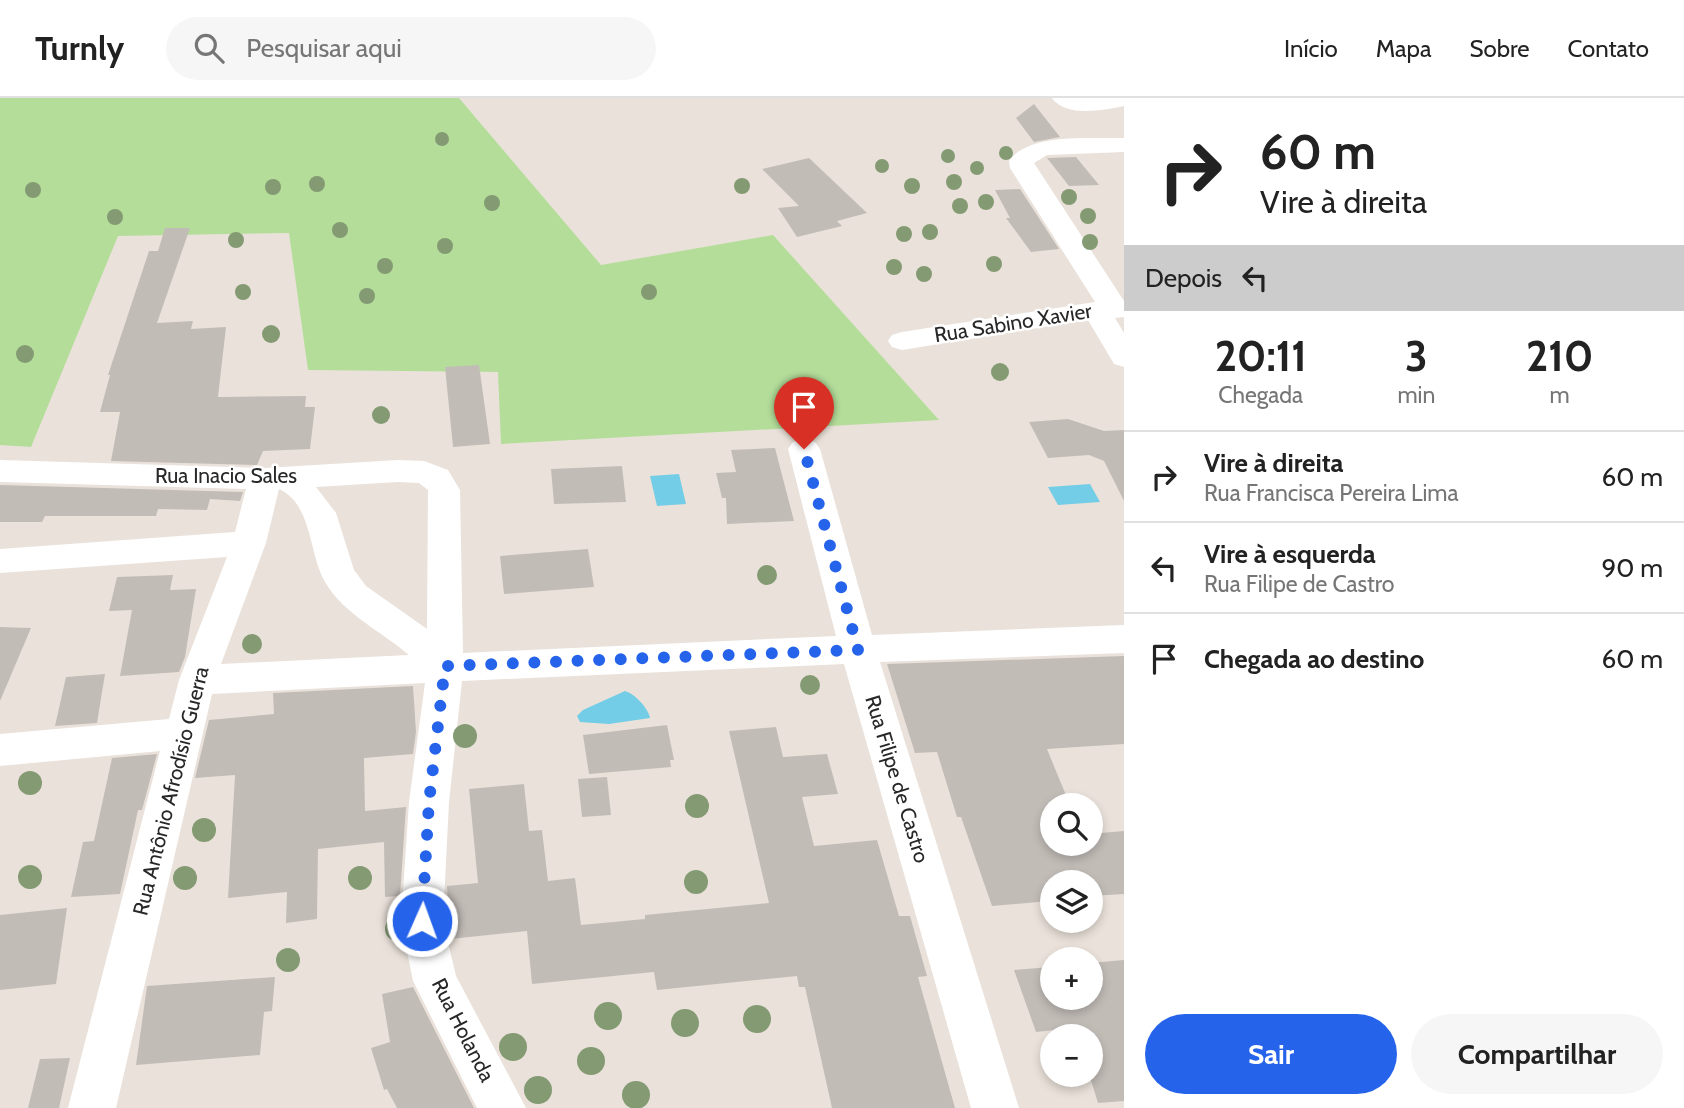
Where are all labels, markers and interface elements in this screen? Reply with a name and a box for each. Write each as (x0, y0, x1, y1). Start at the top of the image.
search box (166, 17, 656, 80)
text: Turnly (35, 28, 124, 68)
icon: search (190, 29, 228, 67)
text: Pesquisar aqui (246, 32, 402, 64)
text: Início (1284, 34, 1338, 63)
text: Mapa (1376, 34, 1431, 63)
text: Sobre (1469, 34, 1530, 63)
text: Contato (1568, 34, 1649, 63)
text: 60 m (1260, 122, 1376, 181)
icon: right (1145, 126, 1236, 217)
text: Vire à direita (1260, 182, 1427, 221)
icon: left (1236, 259, 1274, 297)
text: Depois (1145, 262, 1222, 294)
street label: Rua Sabino Xavier (932, 298, 1094, 347)
text: 20:11 (1215, 330, 1307, 382)
text: 3 (1405, 330, 1428, 382)
text: 210 (1526, 330, 1593, 382)
pin (774, 377, 834, 449)
text: Chegada (1218, 381, 1303, 409)
text: min (1397, 381, 1435, 409)
text: m (1550, 381, 1570, 409)
icon: arrive (785, 388, 823, 426)
text: Vire à direita (1204, 447, 1344, 479)
icon: right (1145, 458, 1183, 496)
text: 60 m (1601, 461, 1663, 493)
street label: Rua Inacio Sales (155, 463, 297, 488)
text: Rua Francisca Pereira Lima (1204, 479, 1459, 507)
text: Vire à esquerda (1204, 538, 1376, 570)
icon: left (1145, 549, 1183, 587)
text: 90 m (1601, 552, 1663, 584)
text: Rua Filipe de Castro (1204, 570, 1394, 598)
icon: arrive (1145, 640, 1183, 678)
text: Chegada ao destino (1204, 643, 1424, 675)
text: 60 m (1601, 643, 1663, 675)
street label: Rua Antônio Afrodísio Guerra (127, 664, 214, 918)
street label: Rua Filipe de Castro (860, 692, 935, 866)
map controls (1040, 793, 1103, 1087)
button: search (1040, 793, 1103, 856)
button: layers (1040, 870, 1103, 933)
position arrow (385, 884, 459, 958)
button: + (1040, 947, 1103, 1010)
street label: Rua Holanda (427, 974, 500, 1086)
button: Sair (1145, 1014, 1397, 1094)
button: Compartilhar (1411, 1014, 1663, 1094)
button: − (1040, 1024, 1103, 1087)

